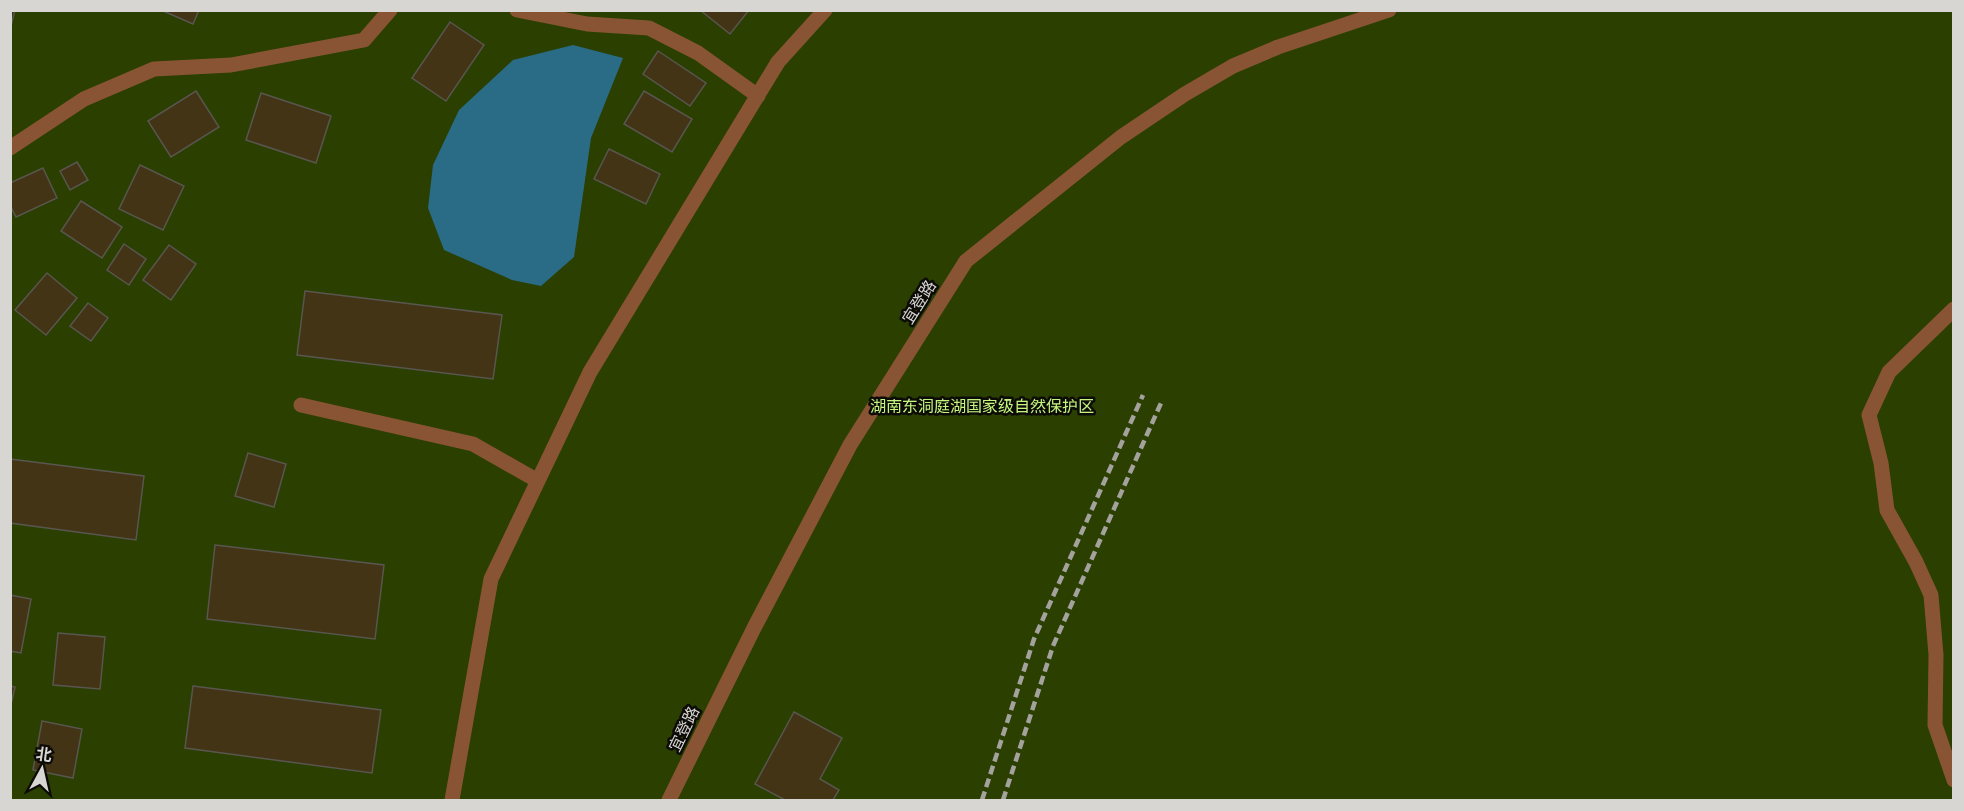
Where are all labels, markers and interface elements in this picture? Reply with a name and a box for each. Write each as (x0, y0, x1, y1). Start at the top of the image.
street label: 宜登路 (898, 277, 940, 327)
park label: 湖南东洞庭湖国家级自然保护区 (870, 397, 1094, 416)
street label: 宜登路 (665, 703, 703, 755)
north arrow (12, 739, 72, 799)
text: 北 (35, 744, 53, 765)

